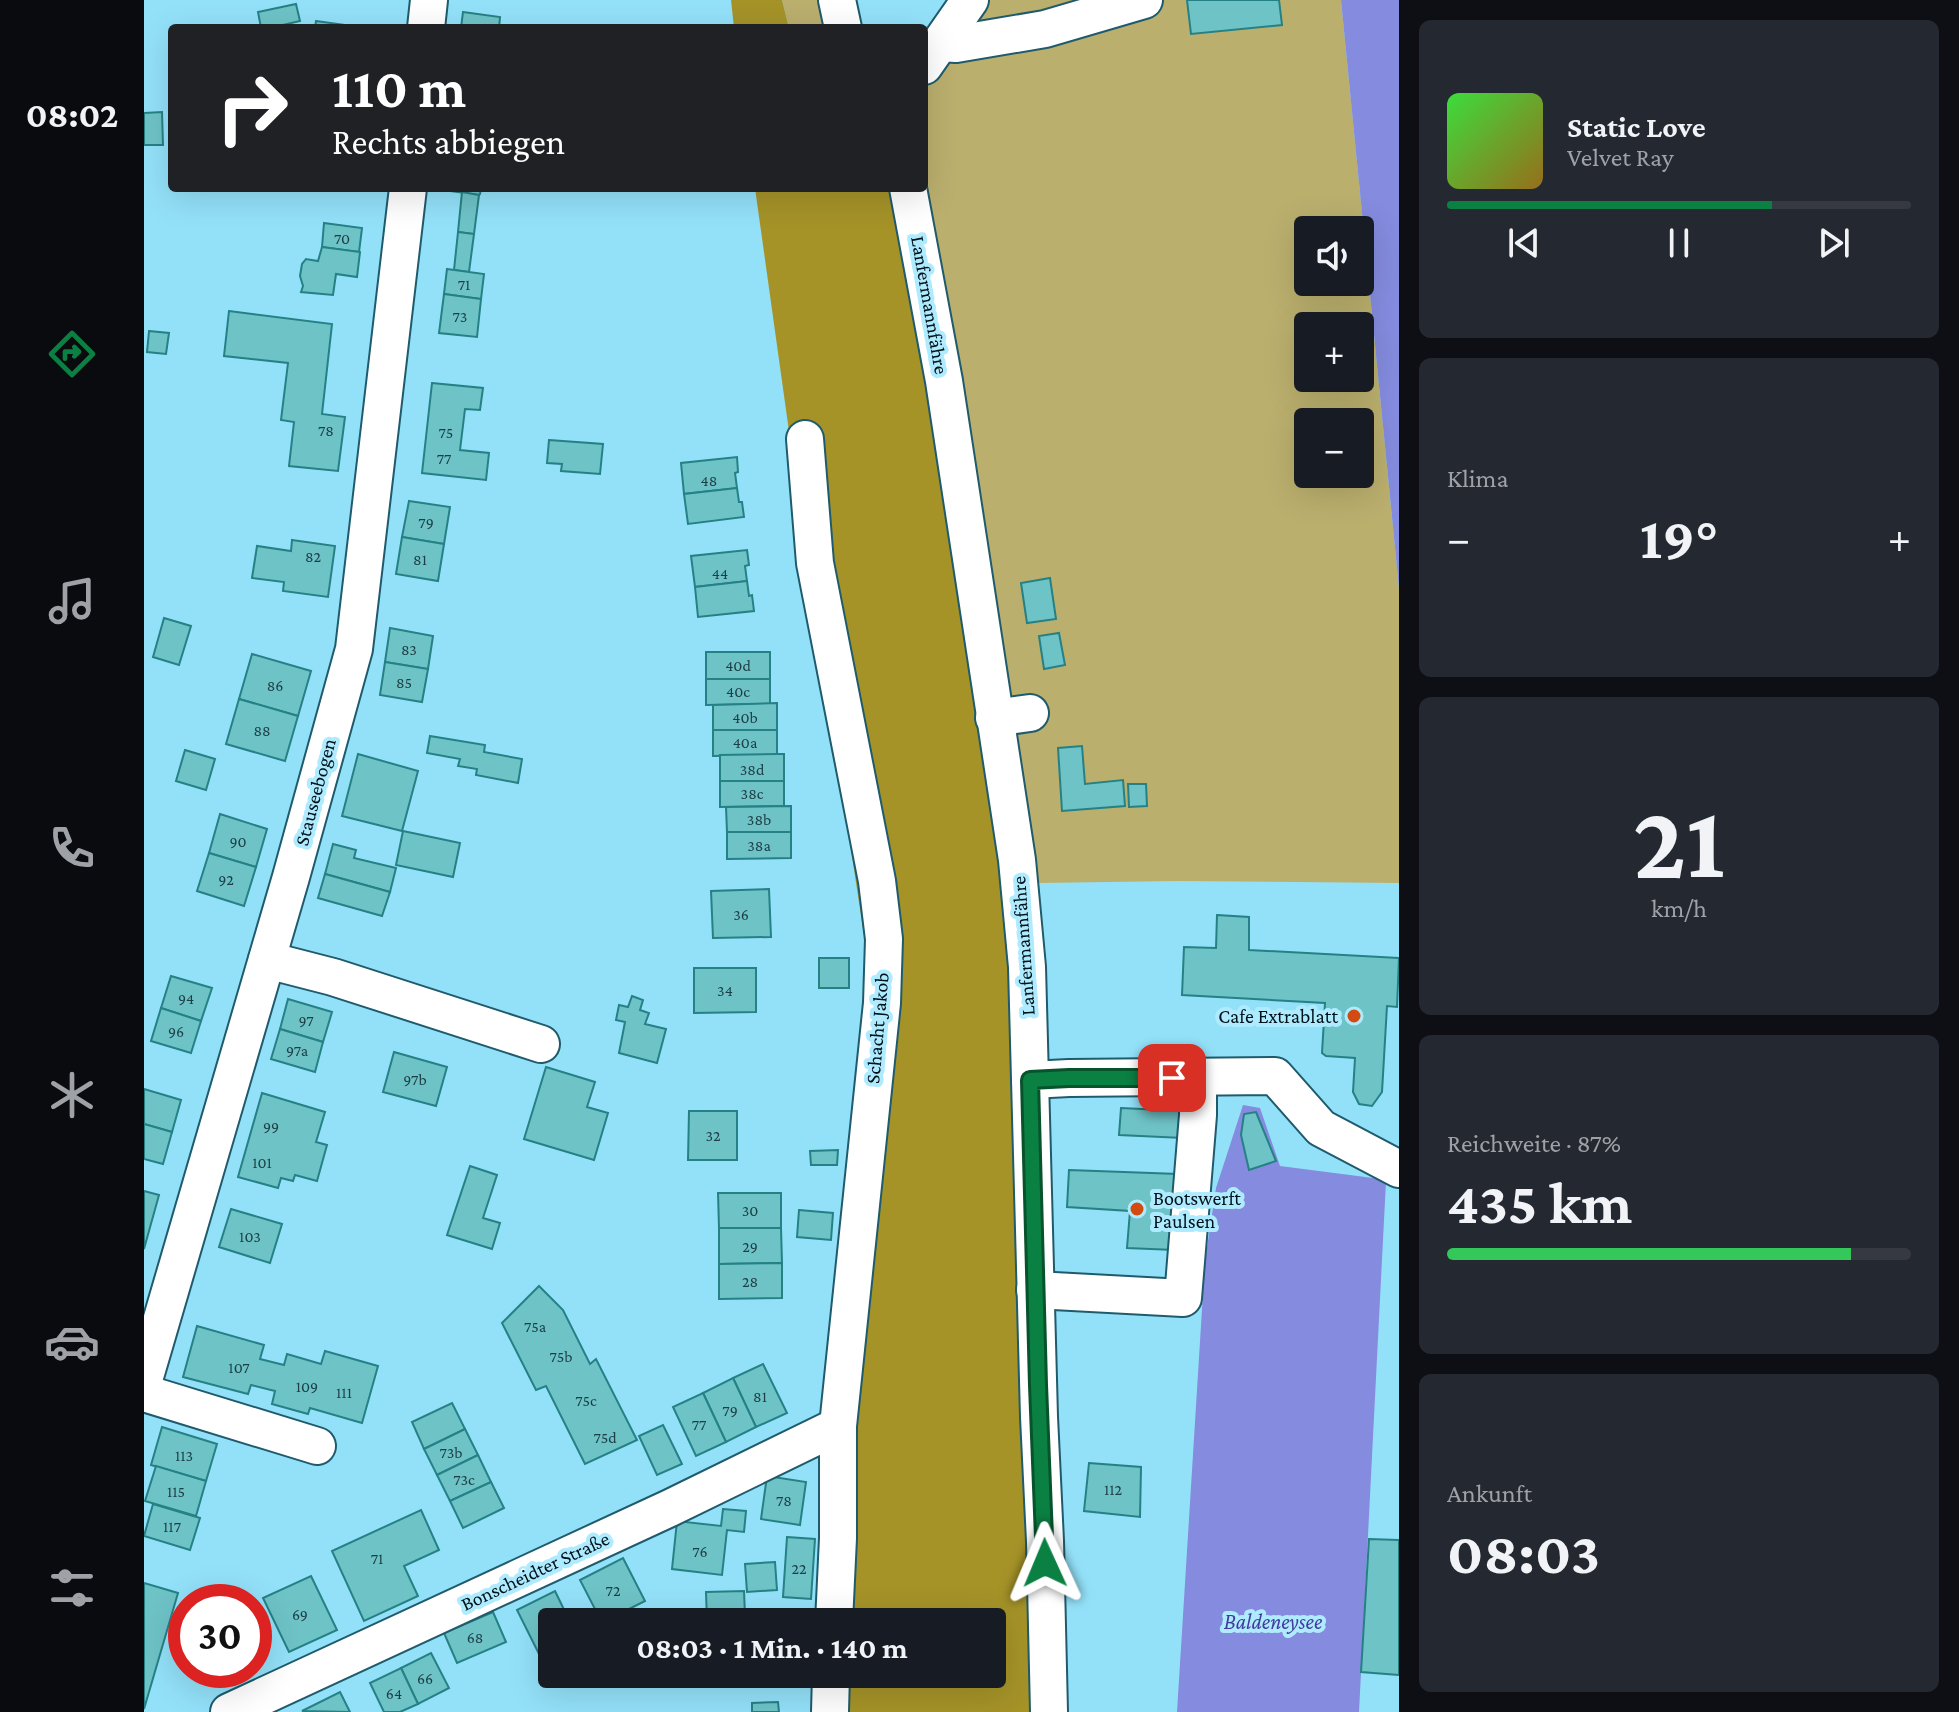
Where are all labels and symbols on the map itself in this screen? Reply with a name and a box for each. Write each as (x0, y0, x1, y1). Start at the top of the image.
house number: 70 (334, 230, 350, 247)
street label: Lanfermannfähre (907, 234, 953, 376)
house number: 71 (458, 276, 470, 293)
house number: 73 (453, 308, 467, 325)
house number: 78 (318, 422, 334, 439)
house number: 75 (439, 424, 453, 441)
house number: 77 (437, 450, 452, 467)
house number: 48 (701, 472, 717, 489)
house number: 79 (418, 514, 434, 531)
house number: 82 (305, 548, 321, 565)
house number: 81 (413, 551, 427, 568)
house number: 44 (712, 565, 728, 582)
house number: 83 (401, 641, 417, 658)
house number: 40d (725, 657, 751, 674)
house number: 85 (396, 674, 412, 691)
house number: 86 (267, 677, 283, 694)
house number: 40c (726, 683, 750, 700)
house number: 40b (732, 709, 758, 726)
house number: 88 (253, 722, 271, 739)
house number: 40a (733, 734, 758, 751)
street label: Stauseebogen (290, 736, 341, 848)
house number: 38d (740, 761, 765, 778)
house number: 38c (741, 785, 764, 802)
house number: 38b (747, 811, 771, 828)
house number: 90 (229, 833, 247, 850)
house number: 38a (747, 837, 771, 854)
house number: 92 (218, 871, 234, 888)
street label: Lanfermannfähre (1007, 875, 1039, 1017)
house number: 36 (733, 906, 749, 923)
street label: Schacht Jakob (861, 971, 894, 1085)
house number: 34 (717, 982, 733, 999)
house number: 94 (178, 990, 194, 1007)
place label: Cafe Extrablatt (1218, 1005, 1338, 1027)
marker: Cafe Extrablatt (1345, 1007, 1363, 1025)
house number: 97 (298, 1012, 314, 1029)
house number: 96 (168, 1023, 184, 1040)
house number: 97a (286, 1042, 309, 1059)
pin (1138, 1044, 1206, 1112)
house number: 97b (403, 1071, 427, 1088)
house number: 99 (263, 1118, 279, 1135)
house number: 32 (705, 1127, 721, 1144)
house number: 101 (252, 1154, 272, 1171)
place label: Bootswerft Paulsen (1153, 1187, 1241, 1232)
marker: Bootswerft Paulsen (1128, 1200, 1146, 1218)
house number: 30 (742, 1202, 758, 1219)
house number: 103 (239, 1228, 261, 1245)
house number: 29 (742, 1238, 758, 1255)
house number: 28 (742, 1273, 758, 1290)
house number: 75a (524, 1318, 547, 1335)
house number: 75b (550, 1348, 572, 1365)
house number: 107 (228, 1359, 250, 1376)
house number: 109 (296, 1378, 318, 1395)
house number: 111 (336, 1384, 352, 1401)
house number: 81 (753, 1388, 767, 1405)
house number: 75c (575, 1392, 597, 1409)
house number: 79 (722, 1402, 738, 1419)
house number: 77 (692, 1416, 707, 1433)
house number: 75d (593, 1429, 617, 1446)
house number: 73b (439, 1444, 463, 1461)
house number: 113 (175, 1447, 193, 1464)
house number: 73c (453, 1471, 475, 1488)
house number: 112 (1104, 1481, 1123, 1498)
house number: 115 (167, 1483, 185, 1500)
house number: 78 (776, 1492, 792, 1509)
house number: 117 (163, 1518, 182, 1535)
position arrow (1003, 1521, 1087, 1605)
street label: Bonscheidter Straße (457, 1527, 613, 1615)
house number: 76 (692, 1543, 708, 1560)
house number: 71 (371, 1550, 383, 1567)
house number: 22 (791, 1560, 807, 1577)
house number: 72 (606, 1582, 621, 1599)
speed limit sign: 30 (168, 1584, 272, 1688)
house number: 69 (292, 1606, 308, 1623)
water label: Baldeneysee (1224, 1609, 1323, 1634)
house number: 68 (467, 1629, 483, 1646)
house number: 66 (417, 1670, 433, 1687)
house number: 64 (386, 1685, 402, 1702)

